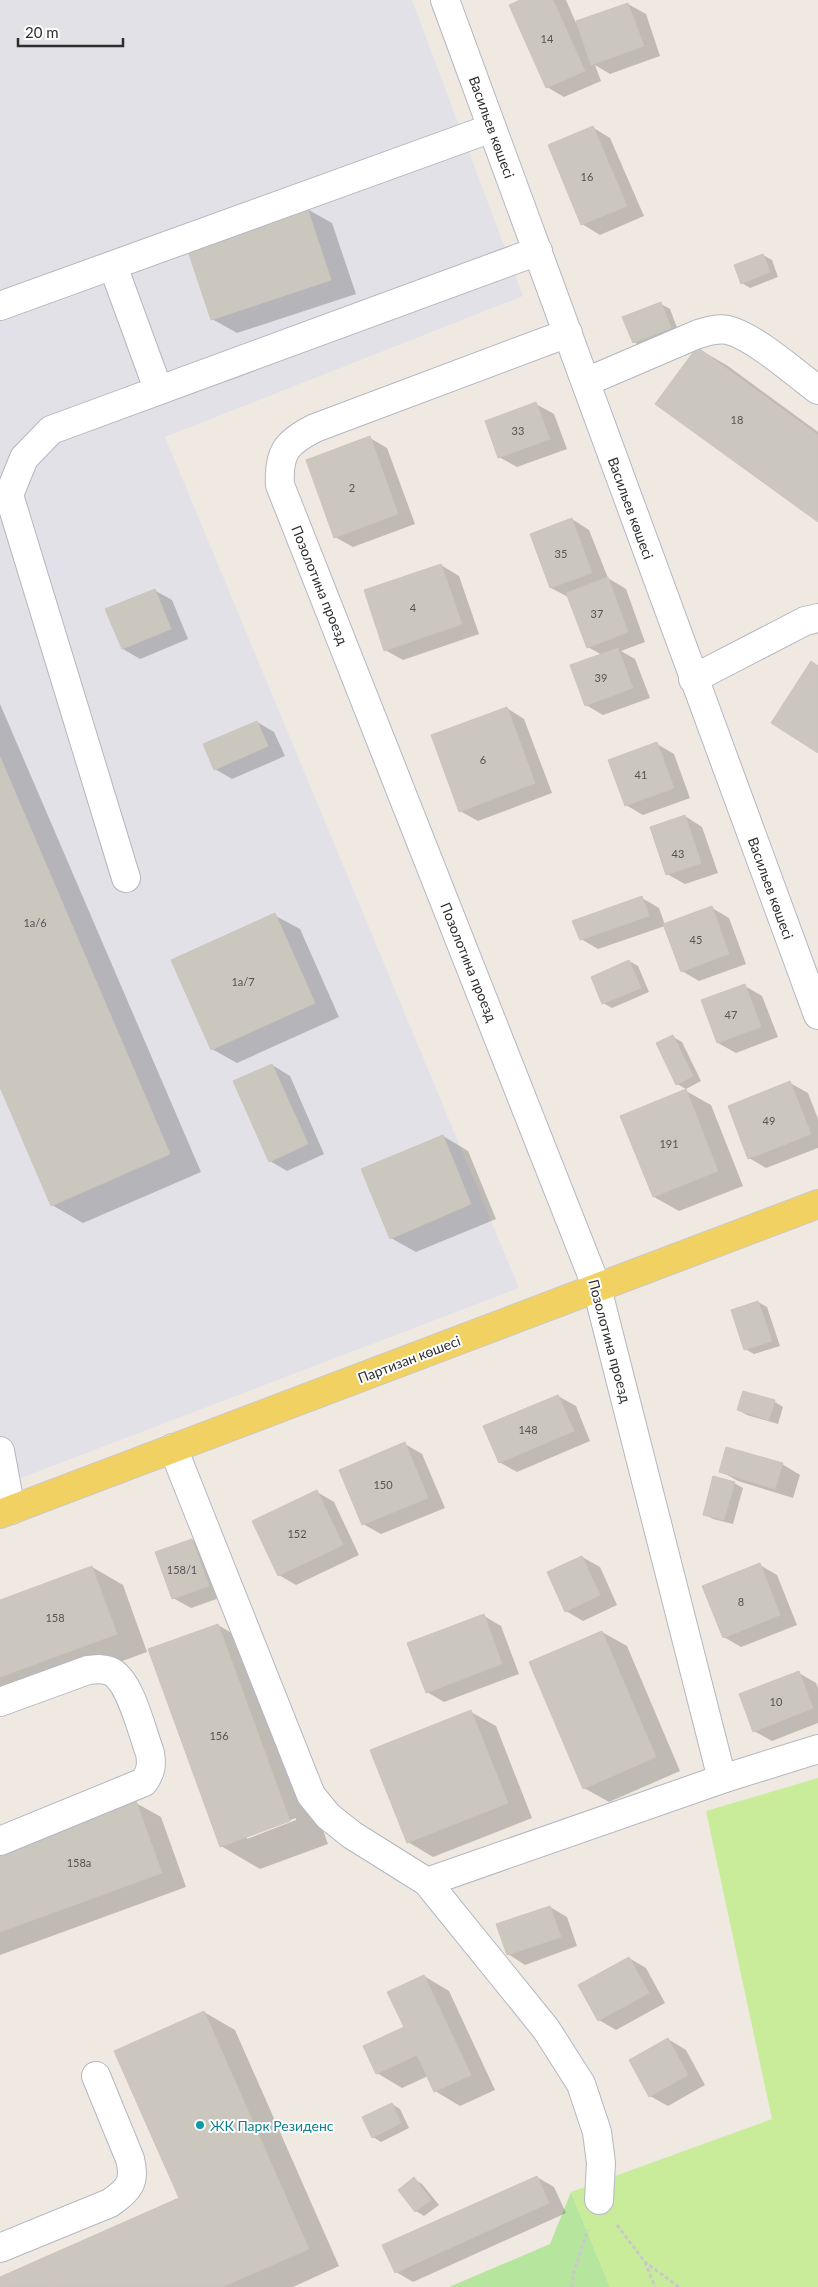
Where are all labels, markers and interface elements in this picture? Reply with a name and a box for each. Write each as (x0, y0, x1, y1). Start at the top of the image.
scale bar (18, 15, 122, 47)
text: 20 m (25, 23, 59, 41)
house number: 14 (541, 32, 554, 45)
street label: Васильев көшесі (466, 74, 518, 180)
house number: 16 (581, 170, 593, 183)
house number: 18 (731, 413, 743, 426)
house number: 33 (512, 424, 524, 437)
street label: Васильев көшесі (605, 455, 657, 561)
house number: 2 (349, 481, 355, 494)
street label: Позолотина проезд (288, 523, 352, 647)
house number: 35 (555, 547, 567, 560)
house number: 4 (410, 601, 417, 614)
house number: 37 (591, 607, 603, 620)
house number: 39 (595, 671, 607, 684)
house number: 6 (480, 753, 486, 766)
house number: 41 (635, 768, 647, 781)
street label: Васильев көшесі (745, 835, 797, 941)
house number: 43 (672, 847, 684, 860)
street label: Позолотина проезд (437, 900, 501, 1024)
house number: 1а/6 (23, 916, 47, 929)
house number: 45 (690, 933, 702, 946)
house number: 1а/7 (231, 975, 255, 988)
house number: 47 (725, 1008, 737, 1021)
house number: 49 (763, 1114, 775, 1127)
house number: 191 (659, 1137, 679, 1150)
street label: Позолотина проезд (585, 1277, 635, 1405)
street label: Партизан көшесі (355, 1332, 463, 1386)
house number: 148 (518, 1423, 538, 1436)
house number: 150 (373, 1478, 393, 1491)
house number: 152 (287, 1527, 307, 1540)
house number: 158/1 (167, 1563, 197, 1576)
house number: 8 (738, 1595, 744, 1608)
house number: 158 (45, 1611, 65, 1624)
house number: 10 (770, 1695, 783, 1708)
house number: 156 (209, 1729, 229, 1742)
house number: 158а (67, 1856, 91, 1869)
place label: ЖК Парк Резиденс (210, 2117, 334, 2134)
marker: ЖК Парк Резиденс (194, 2119, 206, 2131)

